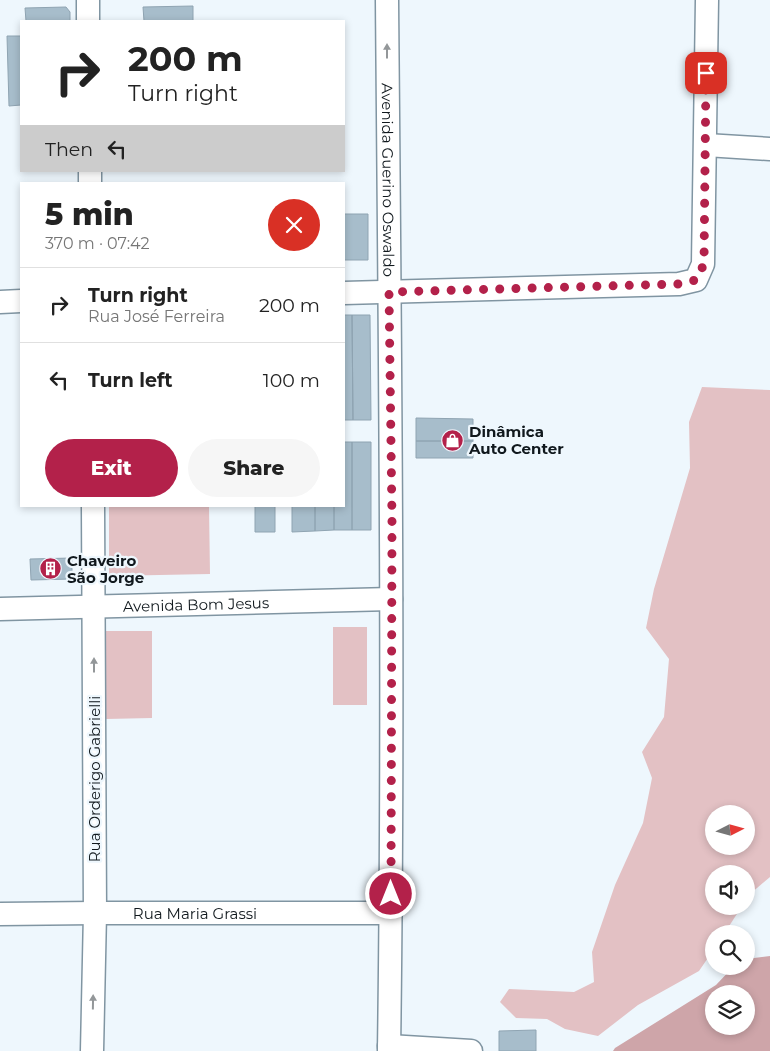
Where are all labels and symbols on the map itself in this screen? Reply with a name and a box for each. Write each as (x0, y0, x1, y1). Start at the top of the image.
one-way arrow (383, 43, 391, 59)
pin (685, 52, 727, 94)
street label: Avenida Guerino Oswaldo (378, 83, 399, 277)
place label: Dinâmica Auto Center (468, 422, 564, 458)
shop icon: Dinâmica Auto Center (441, 428, 465, 452)
place label: Chaveiro São Jorge (67, 551, 144, 587)
building icon: Chaveiro São Jorge (39, 557, 63, 581)
street label: Avenida Bom Jesus (123, 593, 269, 615)
one-way arrow (90, 657, 98, 673)
street label: Rua Orderigo Gabrielli (85, 696, 104, 862)
north arrow (705, 805, 755, 855)
position arrow (364, 867, 416, 919)
street label: Rua Maria Grassi (133, 904, 257, 923)
one-way arrow (89, 994, 97, 1010)

